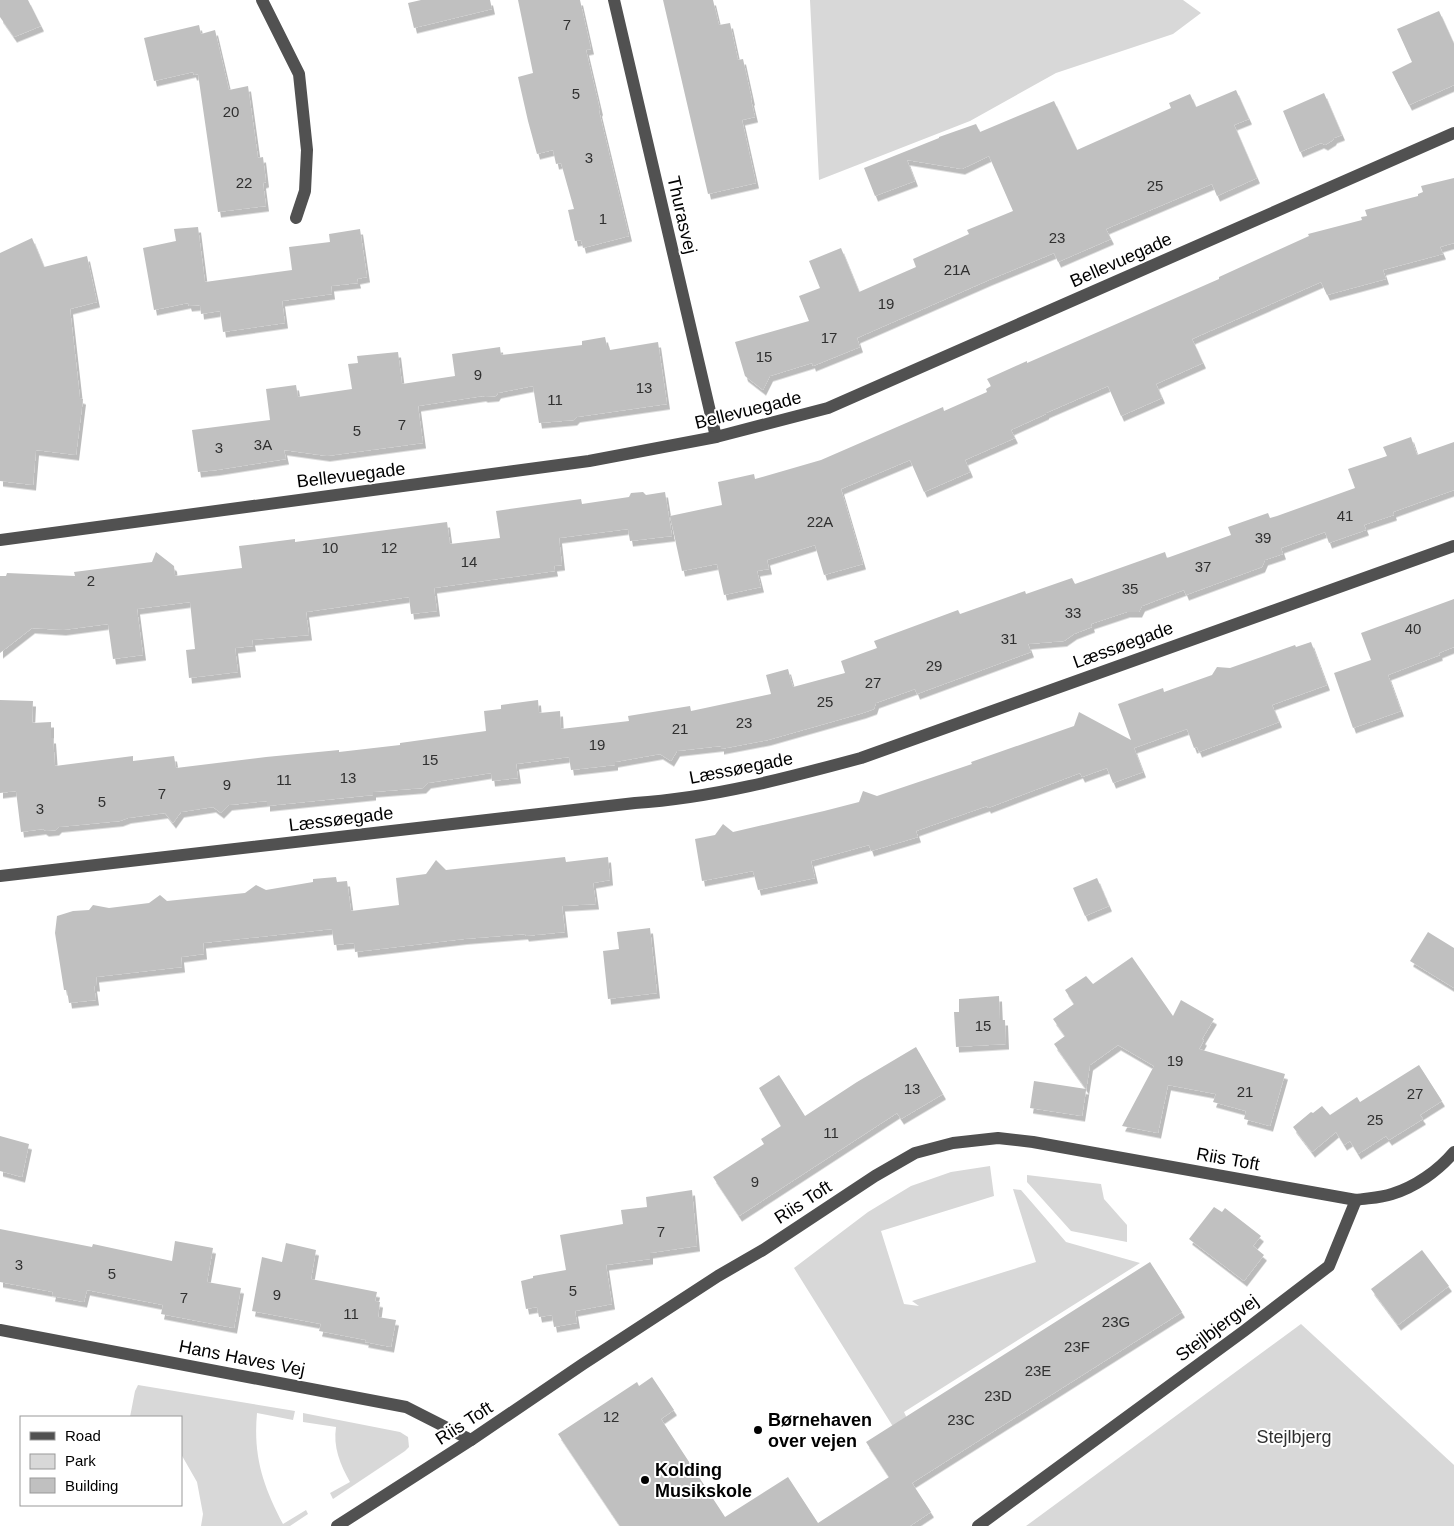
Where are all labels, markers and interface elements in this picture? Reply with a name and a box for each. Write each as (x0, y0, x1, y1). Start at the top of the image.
house number: 7 (563, 16, 571, 33)
house number: 5 (572, 85, 580, 102)
house number: 20 (223, 103, 239, 120)
house number: 3 (585, 149, 593, 166)
house number: 22 (236, 174, 252, 191)
street label: Thurasvej (663, 174, 701, 256)
house number: 25 (1147, 177, 1163, 194)
house number: 1 (599, 210, 607, 227)
house number: 23 (1049, 229, 1065, 246)
street label: Bellevuegade (1067, 229, 1175, 291)
house number: 21A (944, 261, 970, 278)
house number: 19 (878, 295, 894, 312)
house number: 17 (821, 329, 837, 346)
house number: 15 (756, 348, 772, 365)
house number: 9 (474, 366, 482, 383)
house number: 13 (636, 379, 652, 396)
street label: Bellevuegade (693, 387, 803, 433)
house number: 11 (547, 391, 563, 408)
house number: 7 (398, 416, 406, 433)
house number: 5 (353, 422, 361, 439)
house number: 3A (254, 436, 272, 453)
house number: 3 (215, 439, 223, 456)
street label: Bellevuegade (296, 458, 406, 492)
house number: 41 (1337, 507, 1353, 524)
house number: 22A (807, 513, 833, 530)
house number: 39 (1255, 529, 1271, 546)
house number: 10 (322, 539, 338, 556)
house number: 12 (381, 539, 397, 556)
house number: 14 (461, 553, 477, 570)
house number: 37 (1195, 558, 1211, 575)
house number: 2 (87, 572, 95, 589)
house number: 35 (1122, 580, 1138, 597)
house number: 33 (1065, 604, 1081, 621)
street label: Læssøegade (1070, 618, 1176, 672)
house number: 40 (1405, 620, 1421, 637)
house number: 31 (1001, 630, 1017, 647)
house number: 29 (926, 657, 942, 674)
house number: 27 (865, 674, 881, 691)
house number: 25 (817, 693, 833, 710)
house number: 23 (736, 714, 752, 731)
house number: 21 (672, 720, 688, 737)
house number: 19 (589, 736, 605, 753)
street label: Læssøegade (688, 748, 794, 788)
house number: 15 (422, 751, 438, 768)
house number: 13 (340, 769, 356, 786)
house number: 11 (276, 771, 292, 788)
house number: 9 (223, 776, 231, 793)
house number: 7 (158, 785, 166, 802)
house number: 5 (98, 793, 106, 810)
house number: 3 (36, 800, 44, 817)
street label: Læssøegade (288, 803, 394, 835)
house number: 15 (975, 1017, 991, 1034)
house number: 19 (1167, 1052, 1183, 1069)
house number: 13 (904, 1080, 920, 1097)
house number: 21 (1237, 1083, 1253, 1100)
house number: 27 (1407, 1085, 1423, 1102)
house number: 25 (1367, 1111, 1383, 1128)
house number: 11 (823, 1124, 839, 1141)
street label: Riis Toft (1195, 1144, 1261, 1174)
house number: 9 (751, 1173, 759, 1190)
street label: Riis Toft (771, 1176, 835, 1228)
house number: 7 (657, 1223, 665, 1240)
house number: 3 (15, 1256, 23, 1273)
house number: 5 (108, 1265, 116, 1282)
house number: 5 (569, 1282, 577, 1299)
house number: 9 (273, 1286, 281, 1303)
house number: 7 (180, 1289, 188, 1306)
street label: Stejlbjergvej (1172, 1291, 1262, 1365)
house number: 11 (343, 1305, 359, 1322)
house number: 23G (1102, 1313, 1130, 1330)
street label: Hans Haves Vej (177, 1336, 307, 1380)
house number: 23F (1064, 1338, 1090, 1355)
house number: 23E (1025, 1362, 1051, 1379)
house number: 23D (984, 1387, 1012, 1404)
street label: Riis Toft (432, 1397, 496, 1449)
house number: 12 (603, 1408, 619, 1425)
place label: Børnehaven over vejen (768, 1410, 872, 1451)
house number: 23C (947, 1411, 975, 1428)
legend (20, 1416, 182, 1506)
marker: Børnehaven over vejen (752, 1424, 764, 1436)
text: Road (65, 1427, 101, 1444)
park label: Stejlbjerg (1256, 1427, 1332, 1447)
text: Park (65, 1452, 96, 1469)
place label: Kolding Musikskole (655, 1460, 752, 1501)
marker: Kolding Musikskole (639, 1474, 651, 1486)
text: Building (65, 1477, 118, 1494)

